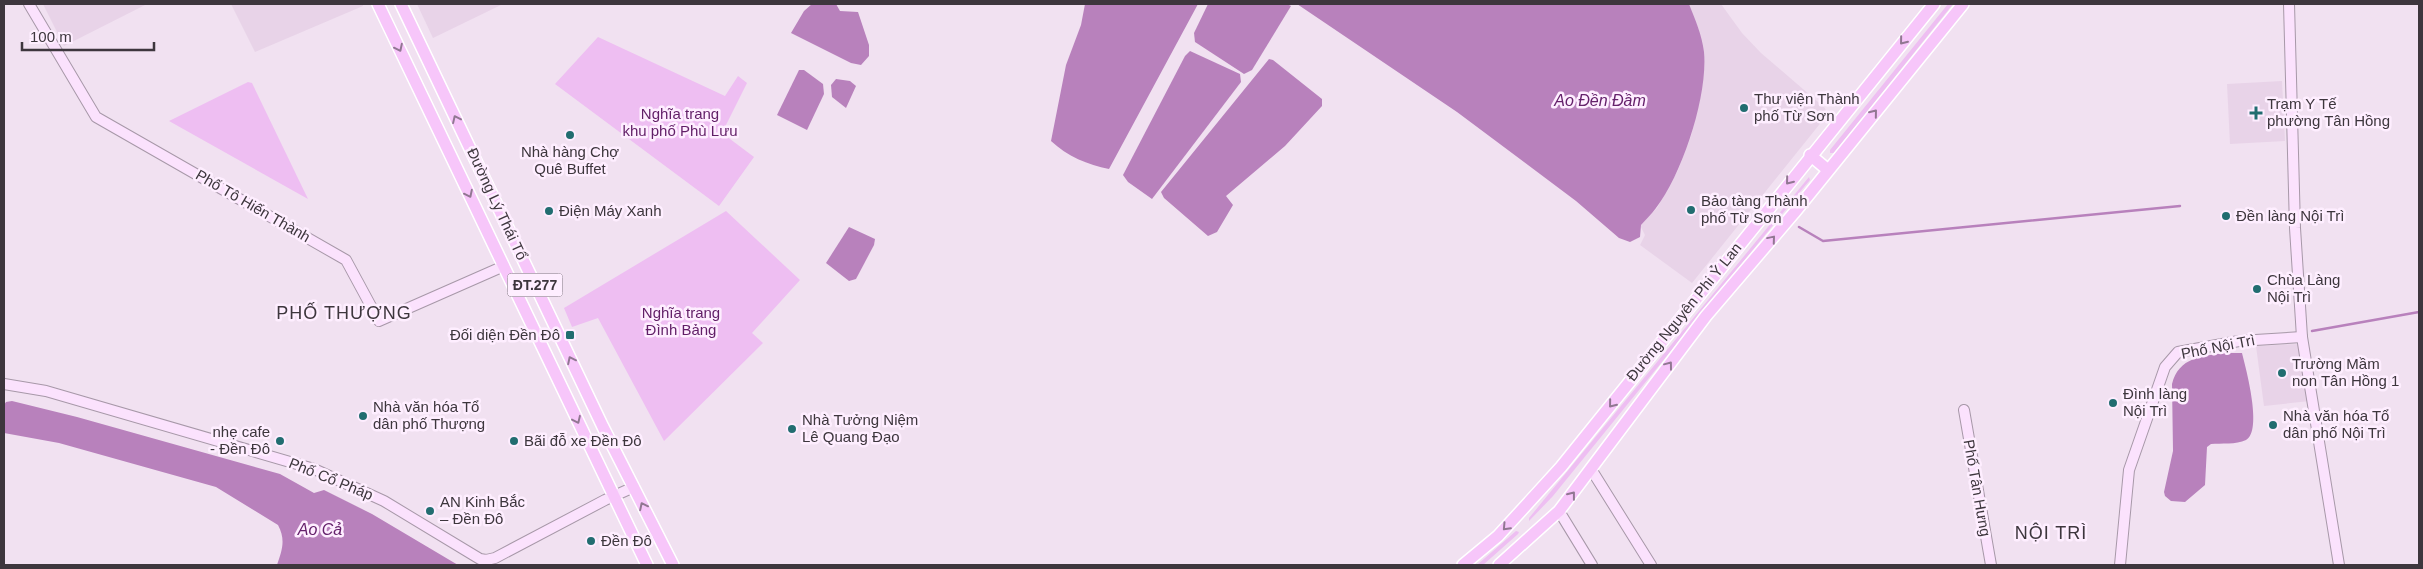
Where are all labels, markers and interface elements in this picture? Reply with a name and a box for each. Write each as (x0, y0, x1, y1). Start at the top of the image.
scale bar (22, 20, 155, 52)
text: 100 m (30, 28, 72, 45)
one-way arrow (1900, 36, 1909, 45)
one-way arrow (393, 43, 403, 52)
place label: Thư viện Thành phố Từ Sơn (1754, 90, 1860, 124)
water label: Ao Đền Đầm (1553, 92, 1646, 109)
place label: Trạm Y Tế phường Tân Hồng (2267, 95, 2390, 129)
marker: Thư viện Thành phố Từ Sơn (1738, 102, 1750, 114)
park label: Nghĩa trang khu phố Phù Lưu (622, 105, 738, 139)
marker: Trạm Y Tế phường Tân Hồng (2249, 106, 2263, 120)
one-way arrow (1869, 110, 1877, 119)
one-way arrow (452, 115, 463, 124)
marker: Nhà hàng Chợ Quê Buffet (564, 129, 576, 141)
place label: Nhà hàng Chợ Quê Buffet (521, 143, 619, 177)
street label: Đường Lý Thái Tổ (464, 145, 531, 263)
street label: Phố Tô Hiến Thành (193, 166, 314, 245)
one-way arrow (1787, 175, 1795, 184)
one-way arrow (463, 189, 473, 198)
place label: Bảo tàng Thành phố Từ Sơn (1701, 192, 1807, 226)
place label: Điện Máy Xanh (559, 202, 662, 219)
marker: Bảo tàng Thành phố Từ Sơn (1685, 204, 1697, 216)
marker: Điện Máy Xanh (543, 205, 555, 217)
place label: Đền làng Nội Trì (2236, 207, 2344, 224)
marker: Đền làng Nội Trì (2220, 210, 2232, 222)
one-way arrow (1766, 236, 1774, 245)
street label: Đường Nguyên Phi Ỷ Lan (1623, 239, 1744, 384)
place label: Chùa Làng Nội Trì (2267, 271, 2340, 305)
road number: ĐT.277 (508, 274, 562, 296)
marker: Chùa Làng Nội Trì (2251, 283, 2263, 295)
district label: PHỐ THƯỢNG (276, 302, 412, 323)
park label: Nghĩa trang Đình Bảng (642, 304, 720, 338)
place label: Đối diện Đền Đô (450, 326, 560, 343)
marker: Đối diện Đền Đô (564, 329, 576, 341)
street label: Phố Nội Trì (2179, 331, 2256, 362)
place label: Trường Mầm non Tân Hồng 1 (2292, 355, 2399, 389)
one-way arrow (567, 356, 577, 365)
one-way arrow (1663, 361, 1672, 371)
marker: Trường Mầm non Tân Hồng 1 (2276, 367, 2288, 379)
place label: Đình làng Nội Trì (2123, 385, 2187, 419)
marker: Đình làng Nội Trì (2107, 397, 2119, 409)
place label: Nhà văn hóa Tổ dân phố Thượng (373, 398, 485, 432)
one-way arrow (1608, 398, 1617, 407)
place label: Nhà văn hóa Tổ dân phố Nội Trì (2283, 407, 2389, 441)
marker: Nhà văn hóa Tổ dân phố Thượng (357, 410, 369, 422)
place label: Nhà Tưởng Niệm Lê Quang Đạo (802, 411, 918, 445)
one-way arrow (570, 415, 581, 424)
marker: Nhà văn hóa Tổ dân phố Nội Trì (2267, 419, 2279, 431)
place label: nhẹ cafe - Đền Đô (210, 423, 270, 457)
marker: Nhà Tưởng Niệm Lê Quang Đạo (786, 423, 798, 435)
place label: Bãi đỗ xe Đền Đô (524, 432, 642, 449)
marker: nhẹ cafe - Đền Đô (274, 435, 286, 447)
marker: Bãi đỗ xe Đền Đô (508, 435, 520, 447)
street label: Phố Tân Hưng (1961, 438, 1994, 538)
street label: Phố Cổ Pháp (287, 454, 376, 503)
one-way arrow (1566, 491, 1575, 501)
place label: AN Kinh Bắc – Đền Đô (440, 493, 526, 527)
one-way arrow (639, 502, 649, 511)
marker: AN Kinh Bắc – Đền Đô (424, 505, 436, 517)
water label: Ao Cả (297, 521, 342, 538)
one-way arrow (1503, 521, 1512, 530)
district label: NỘI TRÌ (2015, 522, 2087, 543)
place label: Đền Đô (601, 532, 652, 549)
marker: Đền Đô (585, 535, 597, 547)

